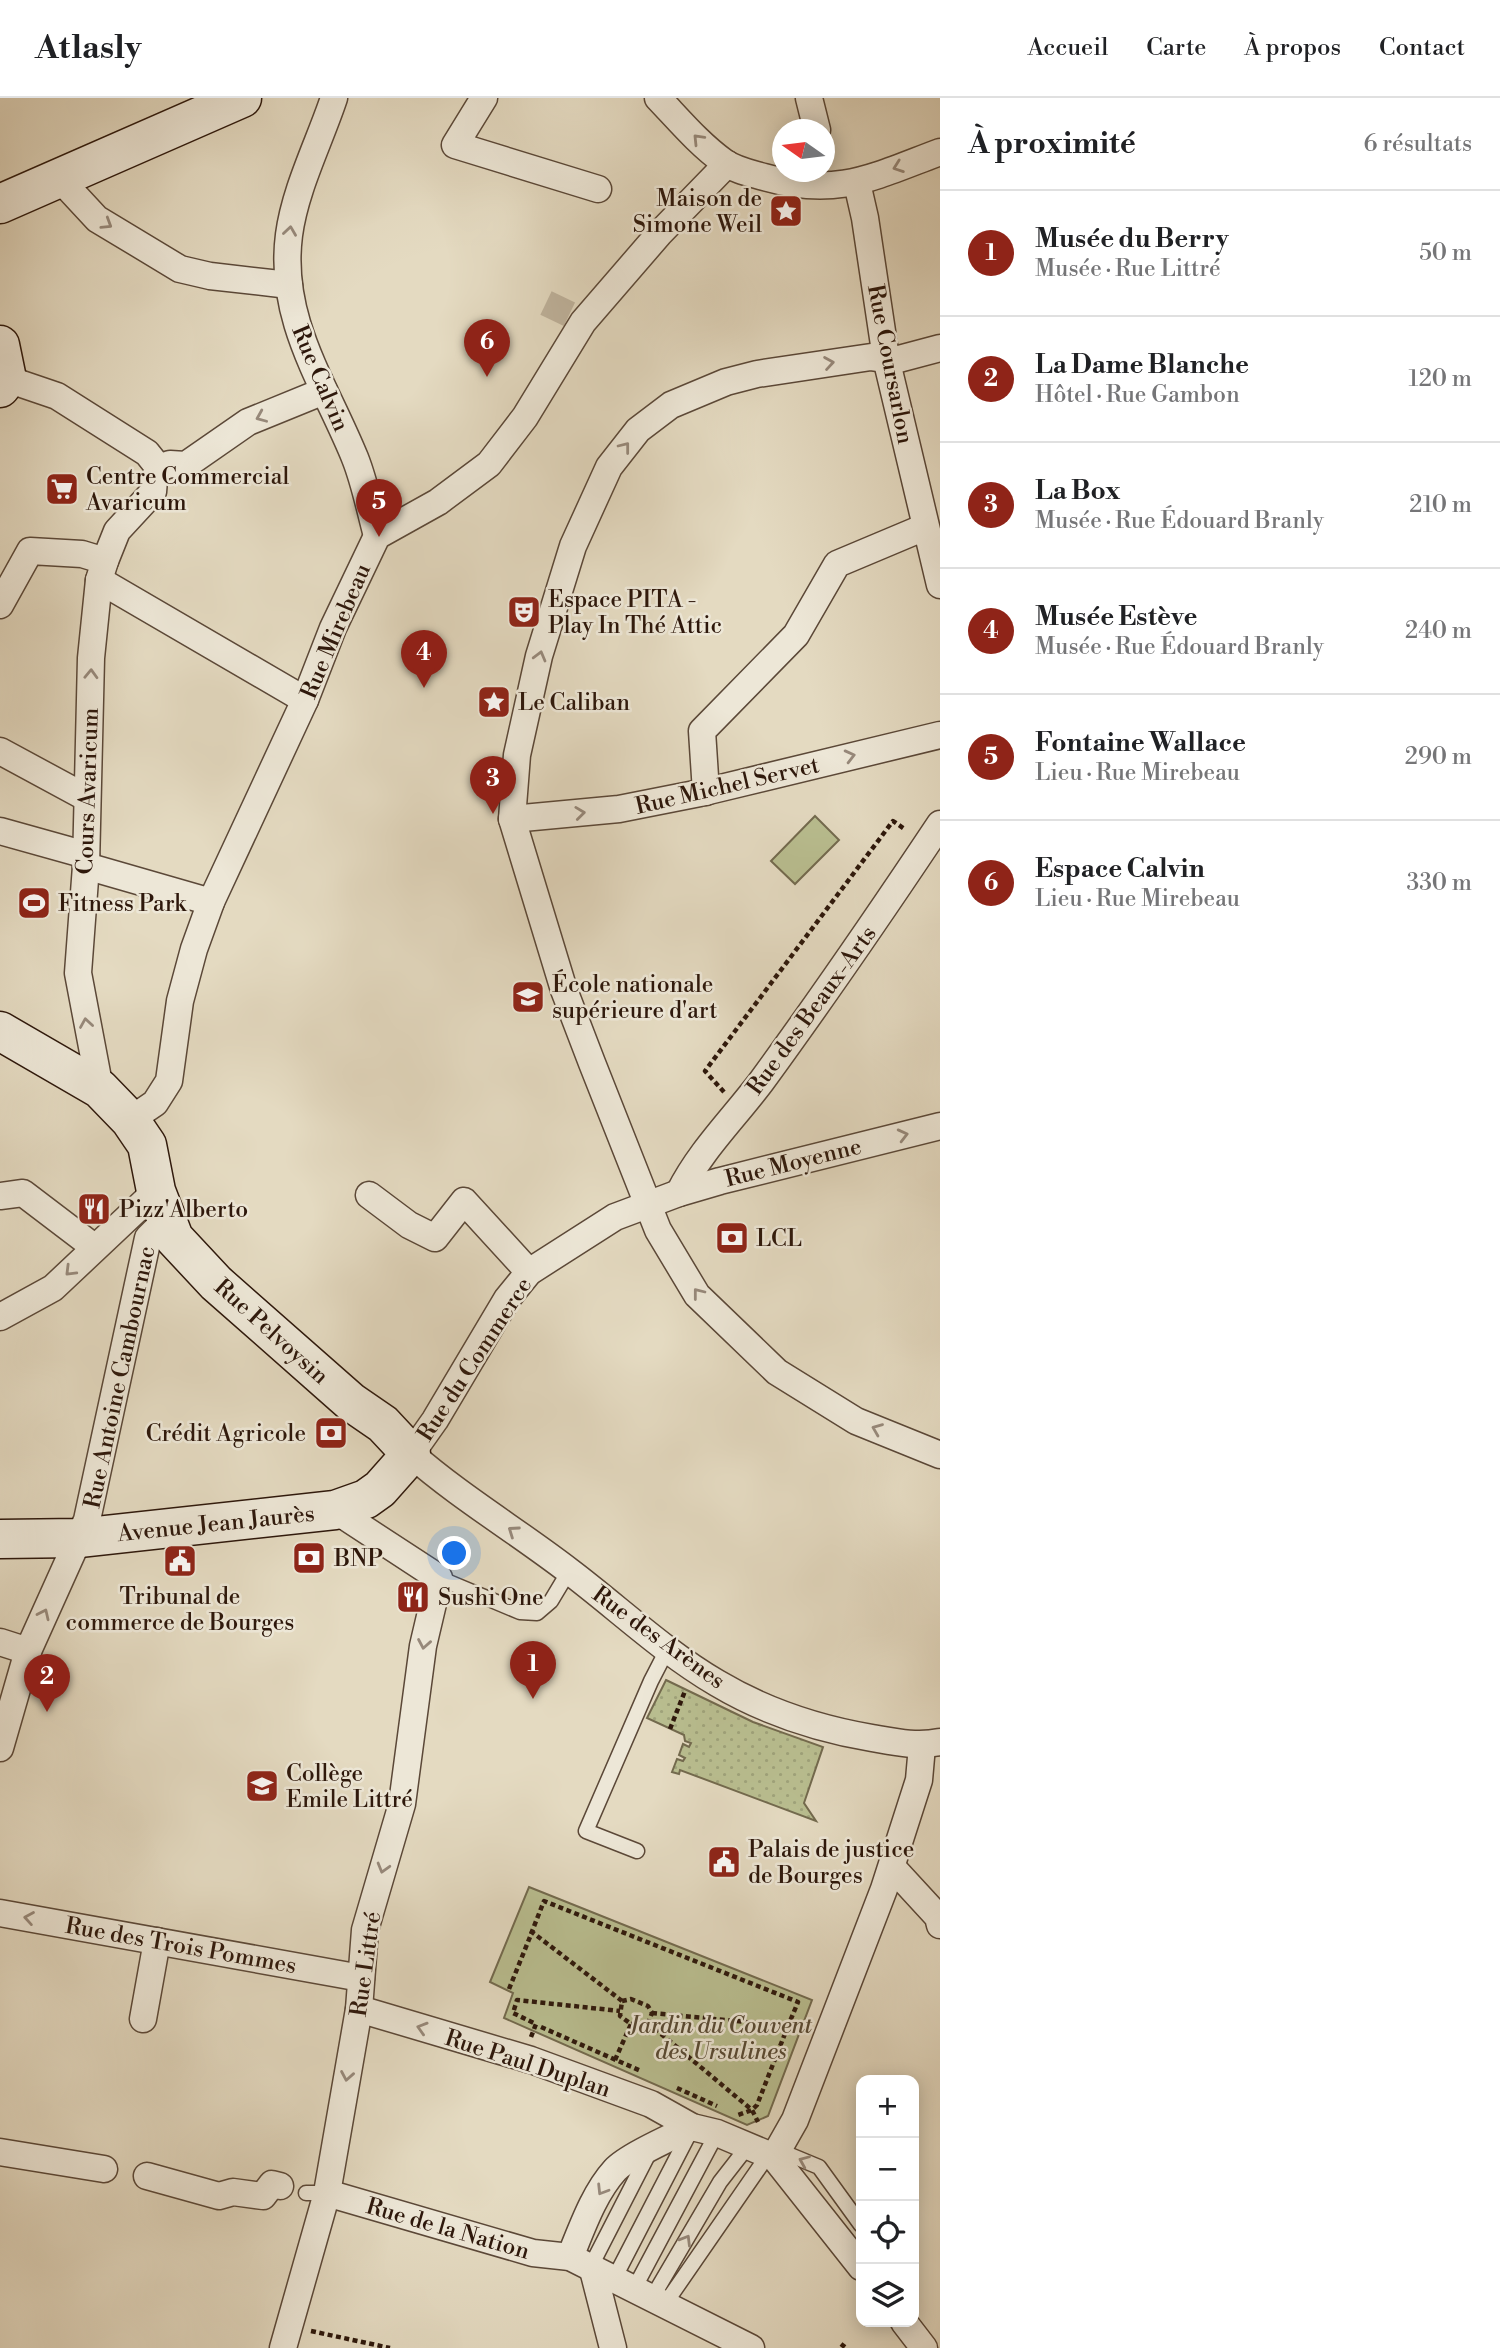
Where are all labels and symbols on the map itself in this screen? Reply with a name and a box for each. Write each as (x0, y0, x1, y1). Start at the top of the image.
north arrow (772, 119, 835, 182)
one-way arrow (694, 134, 707, 147)
one-way arrow (893, 159, 905, 173)
place label: Maison de Simone Weil (633, 185, 762, 239)
place icon: Maison de Simone Weil (767, 192, 805, 230)
one-way arrow (99, 216, 112, 229)
one-way arrow (283, 225, 298, 237)
street label: Rue Coursarlon (861, 282, 919, 447)
pin: 6 (464, 319, 510, 377)
street label: Rue Calvin (285, 321, 355, 436)
one-way arrow (823, 356, 835, 371)
one-way arrow (256, 409, 268, 423)
one-way arrow (616, 442, 629, 454)
place label: Centre Commercial Avaricum (85, 463, 290, 517)
supermarket icon: Centre Commercial Avaricum (43, 470, 81, 508)
pin: 5 (356, 479, 402, 537)
street label: Rue Mirebeau (295, 560, 377, 703)
place label: Espace PITA - Play In Thé Attic (548, 586, 722, 640)
theatre icon: Espace PITA - Play In Thé Attic (505, 593, 543, 631)
pin: 4 (401, 630, 447, 688)
one-way arrow (532, 650, 546, 662)
one-way arrow (83, 668, 99, 678)
place icon: Le Caliban (475, 683, 513, 721)
place label: Le Caliban (518, 689, 630, 717)
street label: Cours Avaricum (71, 707, 105, 875)
one-way arrow (844, 750, 856, 765)
street label: Rue Michel Servet (632, 751, 822, 821)
pin: 3 (470, 756, 516, 814)
one-way arrow (574, 806, 586, 821)
sports icon: Fitness Park (15, 884, 53, 922)
place label: Fitness Park (58, 890, 187, 918)
street label: Rue des Beaux-Arts (741, 920, 883, 1101)
place label: École nationale supérieure d'art (552, 969, 718, 1025)
school or university icon: École nationale supérieure d'art (509, 978, 547, 1016)
one-way arrow (79, 1017, 94, 1029)
one-way arrow (897, 1129, 909, 1143)
street label: Rue Moyenne (722, 1132, 864, 1193)
restaurant icon: Pizz'Alberto (75, 1190, 113, 1228)
place label: Pizz'Alberto (119, 1196, 248, 1224)
bank icon: LCL (713, 1219, 751, 1257)
place label: LCL (756, 1225, 802, 1253)
street label: Rue Antoine Cambournac (78, 1244, 161, 1511)
one-way arrow (65, 1262, 78, 1275)
street label: Rue du Commerce (411, 1272, 538, 1447)
street label: Rue Pelvoysin (208, 1273, 334, 1391)
one-way arrow (693, 1288, 706, 1301)
bank icon: Crédit Agricole (312, 1414, 350, 1452)
place label: Crédit Agricole (146, 1420, 306, 1448)
one-way arrow (871, 1424, 883, 1438)
street label: Avenue Jean Jaurès (115, 1500, 316, 1548)
one-way arrow (508, 1527, 521, 1539)
your location (437, 1536, 471, 1570)
bank icon: BNP (290, 1539, 328, 1577)
public building icon: Tribunal de commerce de Bourges (161, 1542, 199, 1580)
place label: BNP (333, 1545, 383, 1573)
restaurant icon: Sushi One (394, 1578, 432, 1616)
street label: Rue des Arènes (587, 1580, 730, 1695)
place label: Tribunal de commerce de Bourges (66, 1583, 294, 1637)
place label: Sushi One (438, 1584, 544, 1612)
one-way arrow (36, 1609, 50, 1621)
one-way arrow (417, 1638, 432, 1650)
pin: 1 (510, 1641, 556, 1699)
pin: 2 (24, 1654, 70, 1712)
place label: Collège Emile Littré (286, 1760, 413, 1814)
school or university icon: Collège Emile Littré (243, 1767, 281, 1805)
place label: Palais de justice de Bourges (748, 1836, 914, 1890)
public building icon: Palais de justice de Bourges (705, 1843, 743, 1881)
one-way arrow (377, 1862, 392, 1874)
street label: Rue Littré (345, 1910, 387, 2018)
one-way arrow (23, 1911, 35, 1926)
street label: Rue des Trois Pommes (63, 1912, 299, 1980)
park label: Jardin du Couvent des Ursulines (627, 2012, 813, 2066)
one-way arrow (416, 2022, 429, 2036)
street label: Rue Paul Duplan (441, 2024, 614, 2104)
one-way arrow (341, 2070, 356, 2082)
one-way arrow (799, 2155, 811, 2169)
one-way arrow (597, 2183, 610, 2196)
street label: Rue de la Nation (363, 2192, 533, 2266)
one-way arrow (678, 2234, 691, 2247)

